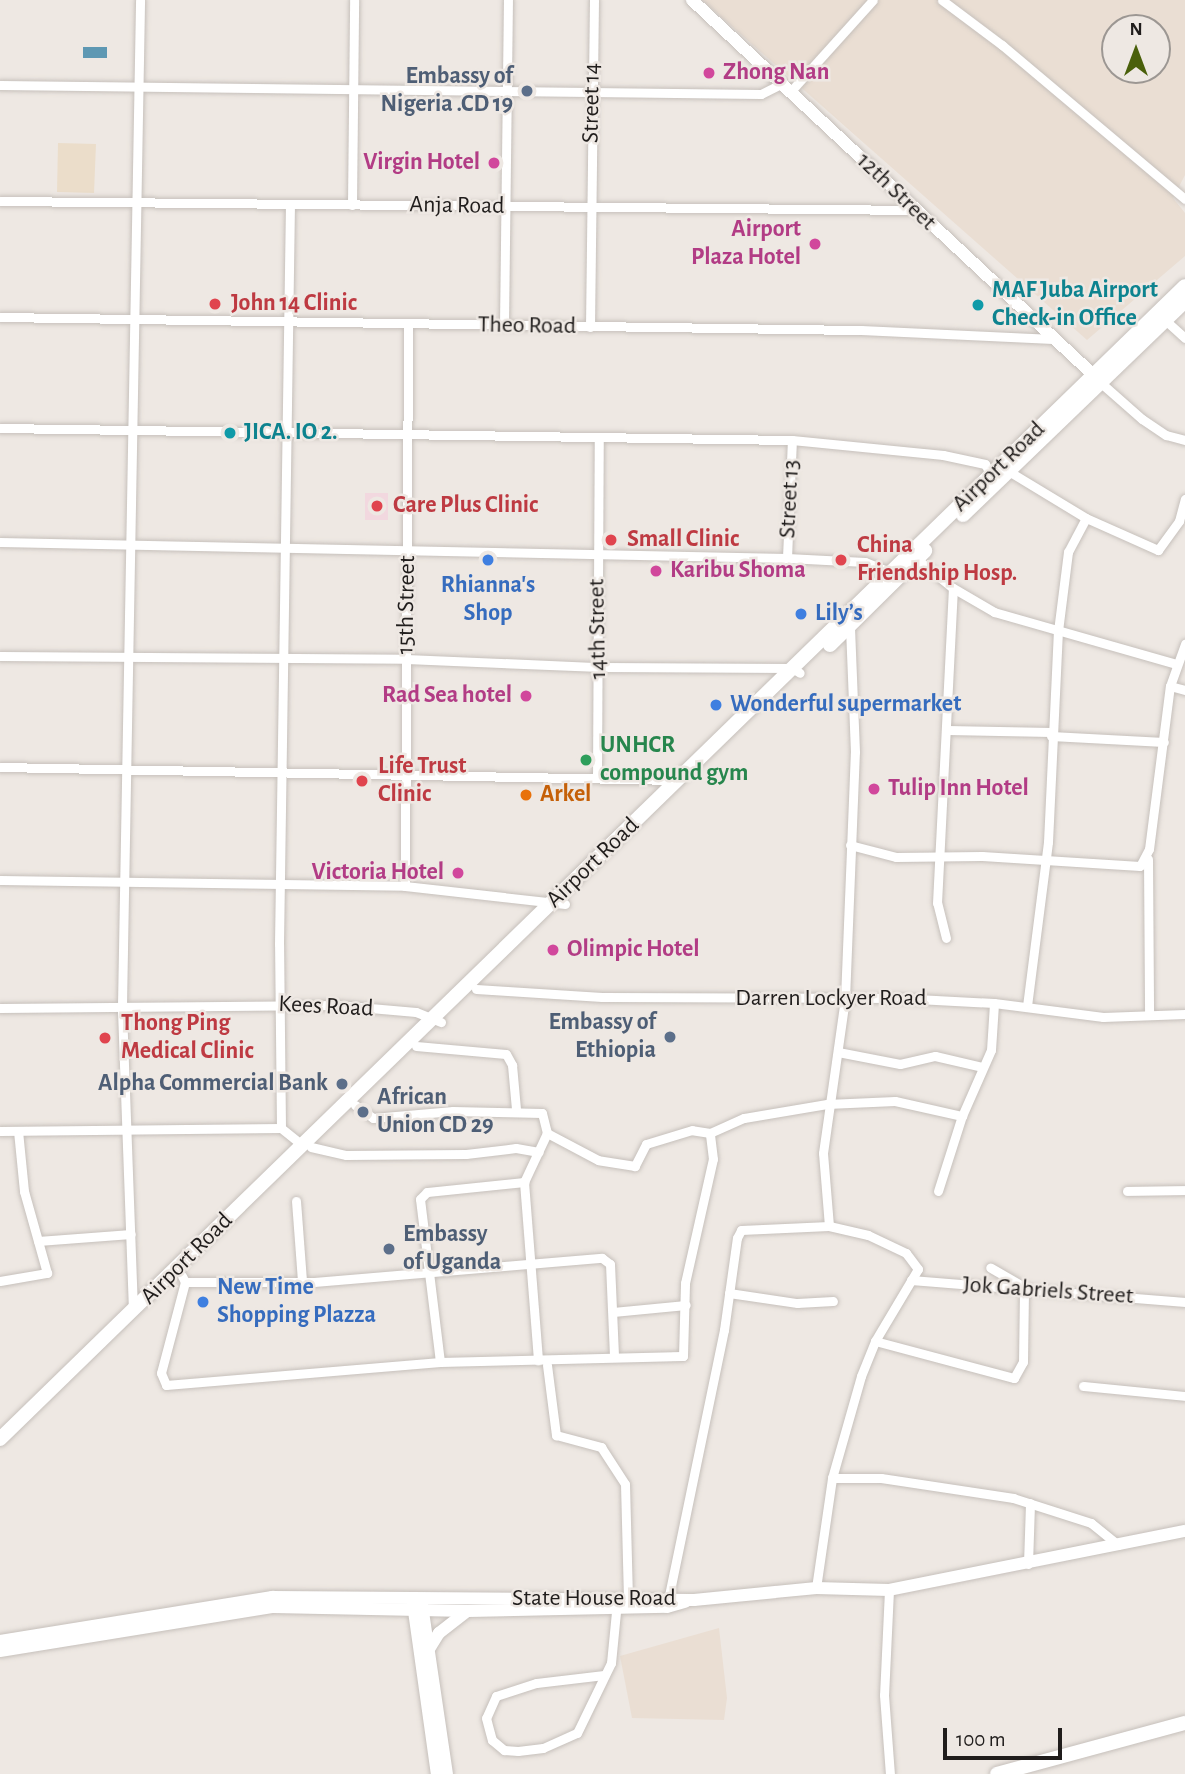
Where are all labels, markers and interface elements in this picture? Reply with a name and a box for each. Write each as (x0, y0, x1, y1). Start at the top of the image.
north arrow (1101, 14, 1171, 84)
text: N (1129, 20, 1143, 39)
place label: Zhong Nan (723, 59, 829, 87)
place label: Embassy of Nigeria .CD 19 (380, 63, 513, 119)
street label: Street 14 (577, 63, 607, 143)
marker: Zhong Nan (701, 65, 717, 81)
marker: Embassy of Nigeria .CD 19 (519, 83, 535, 99)
street label: 12th Street (850, 147, 942, 237)
place label: Virgin Hotel (363, 149, 480, 177)
marker: Virgin Hotel (486, 155, 502, 171)
street label: Anja Road (409, 191, 505, 221)
place label: Airport Plaza Hotel (691, 216, 801, 272)
marker: Airport Plaza Hotel (807, 236, 823, 252)
place label: MAF Juba Airport Check-in Office (992, 277, 1158, 333)
place label: John 14 Clinic (231, 290, 357, 318)
marker: John 14 Clinic (205, 294, 225, 314)
marker: MAF Juba Airport Check-in Office (970, 297, 986, 313)
street label: Theo Road (477, 311, 577, 341)
street label: Airport Road (946, 416, 1052, 518)
place label: JICA. IO 2. (244, 419, 338, 447)
marker: JICA. IO 2. (222, 425, 238, 441)
street label: Street 13 (774, 459, 806, 539)
place label: Care Plus Clinic (393, 492, 538, 520)
marker: Care Plus Clinic (367, 496, 387, 516)
place label: Small Clinic (627, 526, 739, 554)
marker: Small Clinic (601, 530, 621, 550)
place label: China Friendship Hosp. (857, 532, 1017, 588)
marker: China Friendship Hosp. (831, 550, 851, 570)
marker: Rhianna's Shop (480, 552, 496, 568)
street label: 15th Street (392, 555, 422, 655)
place label: Karibu Shoma (670, 557, 806, 585)
marker: Karibu Shoma (648, 563, 664, 579)
place label: Rhianna's Shop (441, 572, 535, 628)
street label: 14th Street (583, 579, 613, 679)
place label: Lily’s (815, 600, 863, 628)
marker: Lily’s (793, 606, 809, 622)
place label: Rad Sea hotel (382, 682, 512, 710)
marker: Rad Sea hotel (518, 688, 534, 704)
place label: Wonderful supermarket (730, 691, 961, 719)
marker: Wonderful supermarket (708, 697, 724, 713)
place label: UNHCR compound gym (600, 732, 748, 788)
marker: UNHCR compound gym (578, 752, 594, 768)
place label: Life Trust Clinic (378, 753, 466, 809)
marker: Life Trust Clinic (352, 771, 372, 791)
place label: Tulip Inn Hotel (888, 775, 1029, 803)
place label: Arkel (540, 781, 591, 809)
marker: Tulip Inn Hotel (866, 781, 882, 797)
marker: Arkel (518, 787, 534, 803)
street label: Airport Road (540, 812, 646, 914)
place label: Victoria Hotel (311, 859, 444, 887)
marker: Victoria Hotel (450, 865, 466, 881)
place label: Olimpic Hotel (567, 936, 700, 964)
marker: Olimpic Hotel (545, 942, 561, 958)
street label: Darren Lockyer Road (735, 985, 927, 1013)
street label: Kees Road (278, 990, 374, 1024)
place label: Embassy of Ethiopia (549, 1009, 656, 1065)
place label: Thong Ping Medical Clinic (121, 1010, 254, 1066)
marker: Thong Ping Medical Clinic (95, 1028, 115, 1048)
marker: Embassy of Ethiopia (662, 1029, 678, 1045)
place label: Alpha Commercial Bank (98, 1070, 328, 1098)
marker: Alpha Commercial Bank (334, 1076, 350, 1092)
place label: African Union CD 29 (377, 1084, 494, 1140)
marker: African Union CD 29 (355, 1104, 371, 1120)
street label: Airport Road (135, 1207, 239, 1311)
place label: Embassy of Uganda (403, 1221, 501, 1277)
marker: Embassy of Uganda (381, 1241, 397, 1257)
street label: Jok Gabriels Street (962, 1271, 1134, 1311)
place label: New Time Shopping Plazza (217, 1274, 376, 1330)
marker: New Time Shopping Plazza (195, 1294, 211, 1310)
street label: State House Road (512, 1585, 676, 1613)
scale bar (947, 1714, 1066, 1758)
text: 100 m (956, 1729, 1006, 1750)

